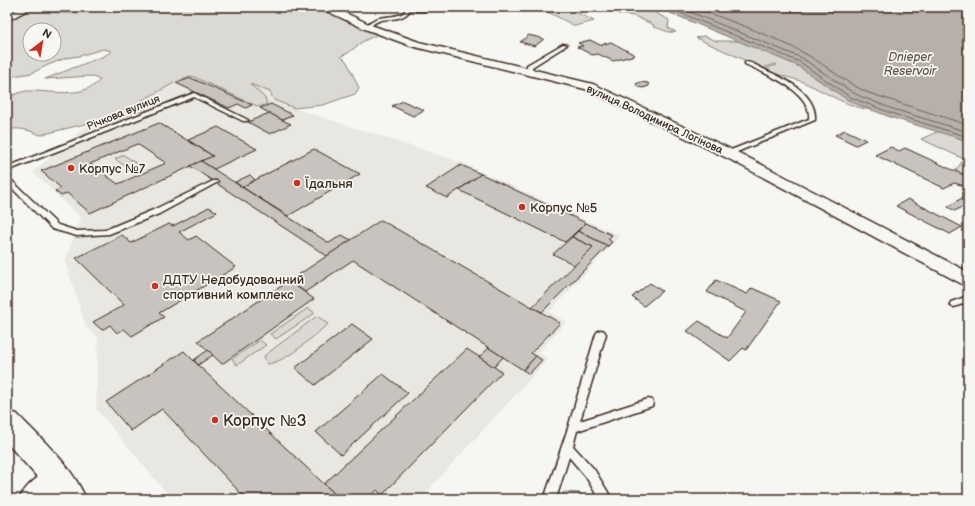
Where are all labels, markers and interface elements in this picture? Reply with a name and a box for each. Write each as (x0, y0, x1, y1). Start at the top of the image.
north arrow (22, 22, 62, 62)
text: N (40, 26, 54, 42)
water label: Dnieper Reservoir (884, 50, 938, 79)
street label: вулиця Володимира Логінова (585, 82, 725, 157)
street label: Річкова вулиця (85, 92, 162, 133)
place label: Корпус №7 (79, 161, 146, 177)
marker: Корпус №7 (66, 163, 76, 173)
place label: Їдальня (304, 176, 353, 192)
marker: Їдальня (292, 178, 302, 188)
place label: Корпус №5 (530, 200, 597, 216)
marker: Корпус №5 (517, 202, 527, 212)
place label: ДДТУ Недобудованний спортивний комплекс (163, 272, 304, 303)
marker: ДДТУ Недобудованний спортивний комплекс (150, 281, 160, 291)
place label: Корпус №3 (223, 412, 307, 431)
marker: Корпус №3 (210, 415, 220, 425)

